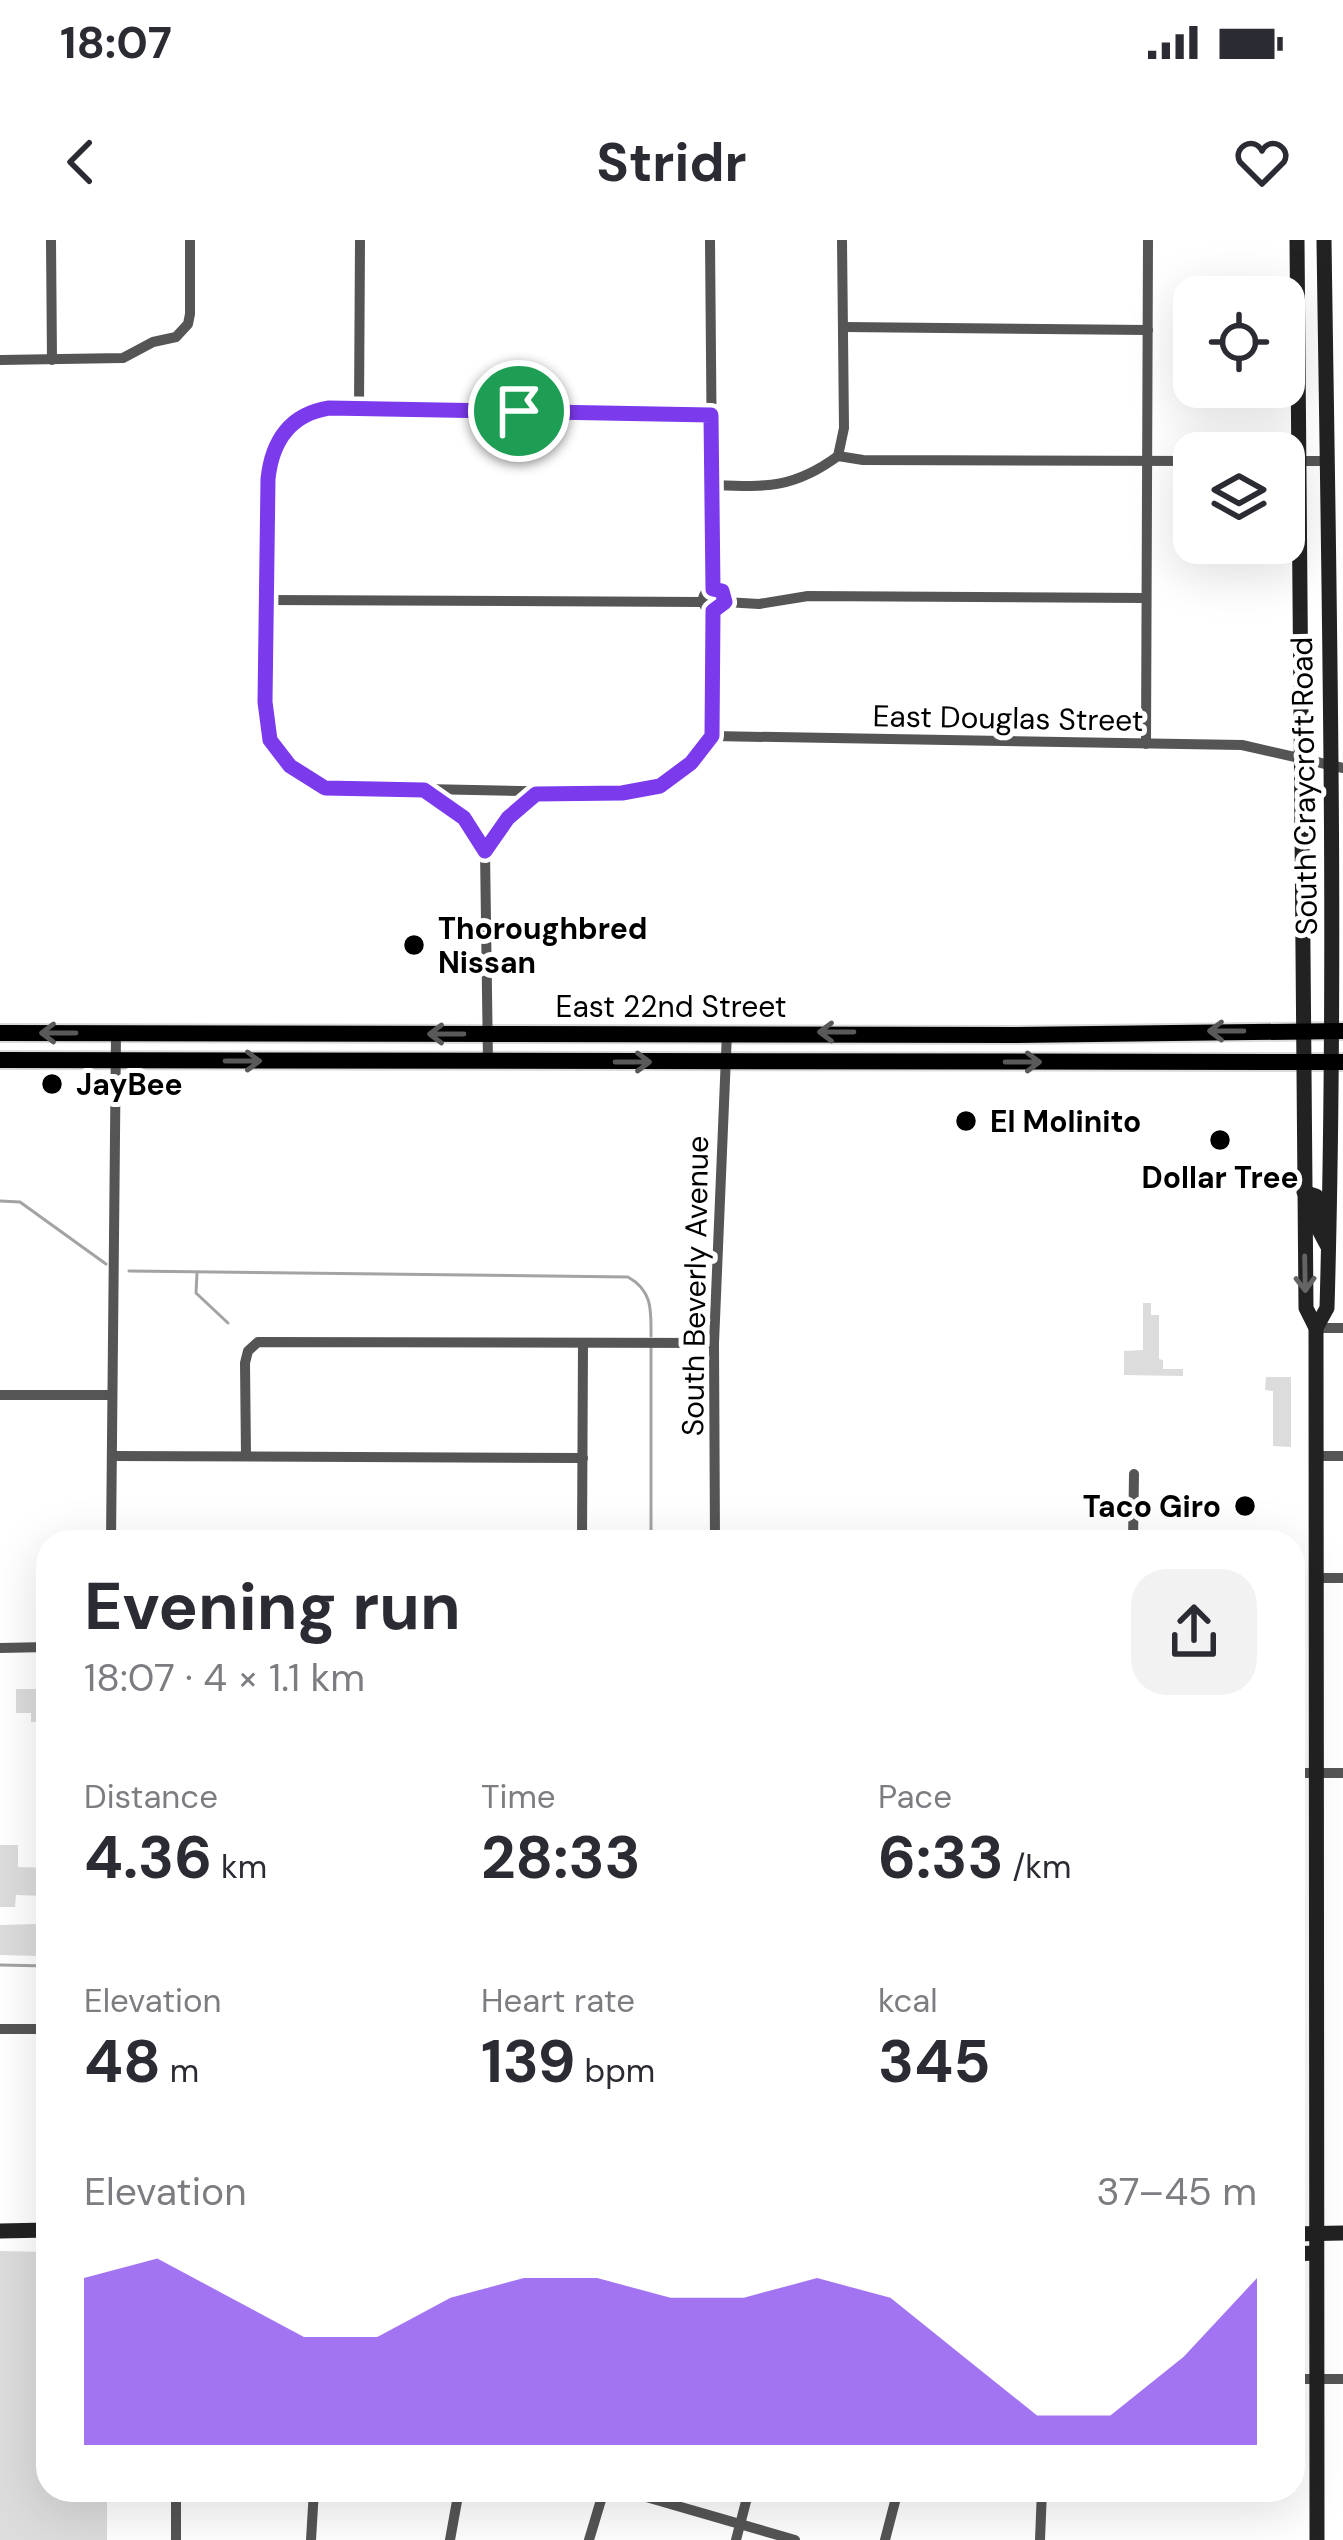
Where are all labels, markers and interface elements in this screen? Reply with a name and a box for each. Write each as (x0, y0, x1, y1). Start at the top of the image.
text: 18:07 (60, 13, 172, 72)
text: Stridr (596, 127, 747, 198)
icon: back (48, 129, 114, 195)
icon: heart (1229, 129, 1295, 195)
map controls (1173, 276, 1305, 564)
button: locate (1173, 276, 1305, 408)
pin (468, 360, 570, 462)
icon: arrive (486, 378, 552, 444)
button: layers (1173, 432, 1305, 564)
street label: South Craycroft Road (1282, 636, 1326, 936)
street label: East Douglas Street (872, 696, 1144, 740)
place label: Thoroughbred Nissan (438, 909, 647, 982)
marker: Thoroughbred Nissan (401, 932, 427, 958)
street label: East 22nd Street (556, 987, 787, 1026)
one-way arrow (1207, 1020, 1246, 1042)
one-way arrow (817, 1021, 856, 1043)
one-way arrow (39, 1022, 78, 1044)
one-way arrow (427, 1023, 466, 1045)
one-way arrow (223, 1050, 262, 1072)
one-way arrow (613, 1051, 652, 1073)
one-way arrow (1003, 1051, 1042, 1073)
place label: JayBee (76, 1065, 183, 1104)
marker: JayBee (39, 1071, 65, 1097)
place label: El Molinito (990, 1102, 1141, 1141)
marker: El Molinito (953, 1108, 979, 1134)
marker: Dollar Tree (1207, 1127, 1233, 1153)
street label: South Beverly Avenue (673, 1135, 717, 1437)
place label: Dollar Tree (1141, 1158, 1299, 1197)
one-way arrow (1294, 1254, 1317, 1293)
place label: Taco Giro (1083, 1487, 1221, 1526)
marker: Taco Giro (1232, 1493, 1258, 1519)
text: Evening run (84, 1564, 461, 1649)
button: share (1131, 1569, 1257, 1695)
text: 18:07 · 4 × 1.1 km (84, 1652, 365, 1703)
text: Distance (84, 1775, 218, 1818)
text: Time (481, 1775, 556, 1818)
text: Pace (878, 1775, 952, 1818)
text: 4.36 (84, 1818, 212, 1897)
text: 28:33 (481, 1818, 641, 1897)
text: 6:33 (878, 1818, 1004, 1897)
text: km (212, 1845, 267, 1888)
text: /km (1004, 1845, 1071, 1888)
text: Elevation (84, 1979, 222, 2022)
text: Heart rate (481, 1979, 635, 2022)
text: kcal (878, 1979, 938, 2022)
text: 48 (84, 2022, 161, 2101)
text: 139 (481, 2022, 576, 2101)
text: 345 (878, 2022, 991, 2101)
text: m (161, 2049, 199, 2092)
text: bpm (576, 2049, 655, 2092)
text: Elevation (84, 2166, 247, 2217)
text: 37–45 m (1096, 2166, 1257, 2217)

